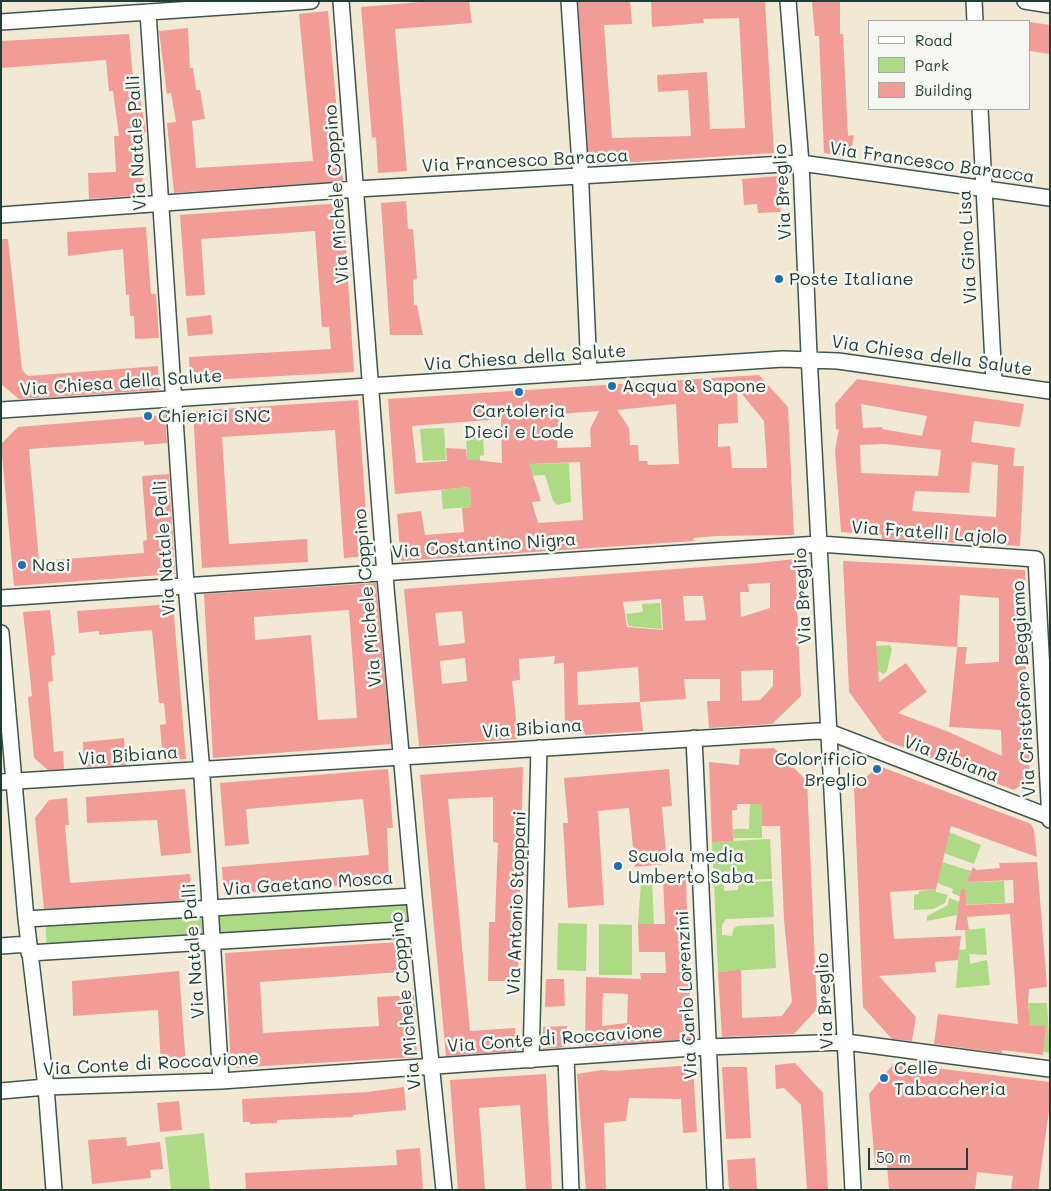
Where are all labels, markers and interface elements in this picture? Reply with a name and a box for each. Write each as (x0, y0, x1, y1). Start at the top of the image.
legend (868, 20, 1031, 110)
text: Road (915, 30, 952, 50)
text: Park (915, 55, 949, 75)
street label: Via Natale Palli (123, 75, 151, 211)
text: Building (915, 80, 972, 100)
street label: Via Michele Coppino (320, 104, 354, 284)
street label: Via Francesco Baracca (828, 138, 1036, 188)
street label: Via Breglio (770, 143, 796, 241)
street label: Via Francesco Baracca (421, 145, 629, 177)
street label: Via Gino Lisa (954, 189, 982, 305)
place label: Poste Italiane (789, 268, 914, 290)
marker: Poste Italiane (773, 273, 785, 285)
street label: Via Chiesa della Salute (830, 331, 1034, 381)
street label: Via Chiesa della Salute (423, 340, 627, 376)
street label: Via Chiesa della Salute (19, 365, 223, 401)
place label: Acqua & Sapone (622, 375, 766, 397)
marker: Acqua & Sapone (606, 380, 618, 392)
marker: Cartoleria Dieci e Lode (513, 386, 525, 398)
place label: Cartoleria Dieci e Lode (464, 400, 574, 442)
place label: Chierici SNC (158, 405, 270, 427)
marker: Chierici SNC (142, 410, 154, 422)
street label: Via Natale Palli (149, 479, 181, 617)
street label: Via Michele Coppino (349, 508, 387, 688)
street label: Via Fratelli Lajolo (850, 517, 1008, 549)
street label: Via Costantino Nigra (391, 529, 577, 563)
street label: Via Breglio (790, 547, 816, 645)
place label: Nasi (32, 554, 71, 576)
marker: Nasi (16, 559, 28, 571)
street label: Via Cristoforo Beggiamo (1008, 580, 1040, 798)
street label: Via Bibiana (481, 715, 583, 743)
street label: Via Bibiana (900, 731, 1002, 787)
street label: Via Bibiana (77, 742, 179, 770)
place label: Colorificio Breglio (774, 748, 867, 791)
marker: Colorificio Breglio (871, 763, 883, 775)
street label: Via Antonio Stoppani (503, 810, 531, 996)
place label: Scuola media Umberto Saba (628, 845, 754, 888)
marker: Scuola media Umberto Saba (612, 860, 624, 872)
street label: Via Gaetano Mosca (222, 867, 394, 901)
street label: Via Natale Palli (178, 882, 210, 1020)
street label: Via Carlo Lorenzini (672, 910, 702, 1080)
street label: Via Michele Coppino (386, 911, 426, 1091)
street label: Via Breglio (812, 952, 838, 1050)
street label: Via Conte di Roccavione (446, 1021, 664, 1057)
street label: Via Conte di Roccavione (42, 1048, 260, 1080)
place label: Celle Tabaccheria (894, 1057, 1006, 1100)
marker: Celle Tabaccheria (878, 1072, 890, 1084)
scale bar (871, 1138, 971, 1170)
text: 50 m (876, 1147, 911, 1167)

